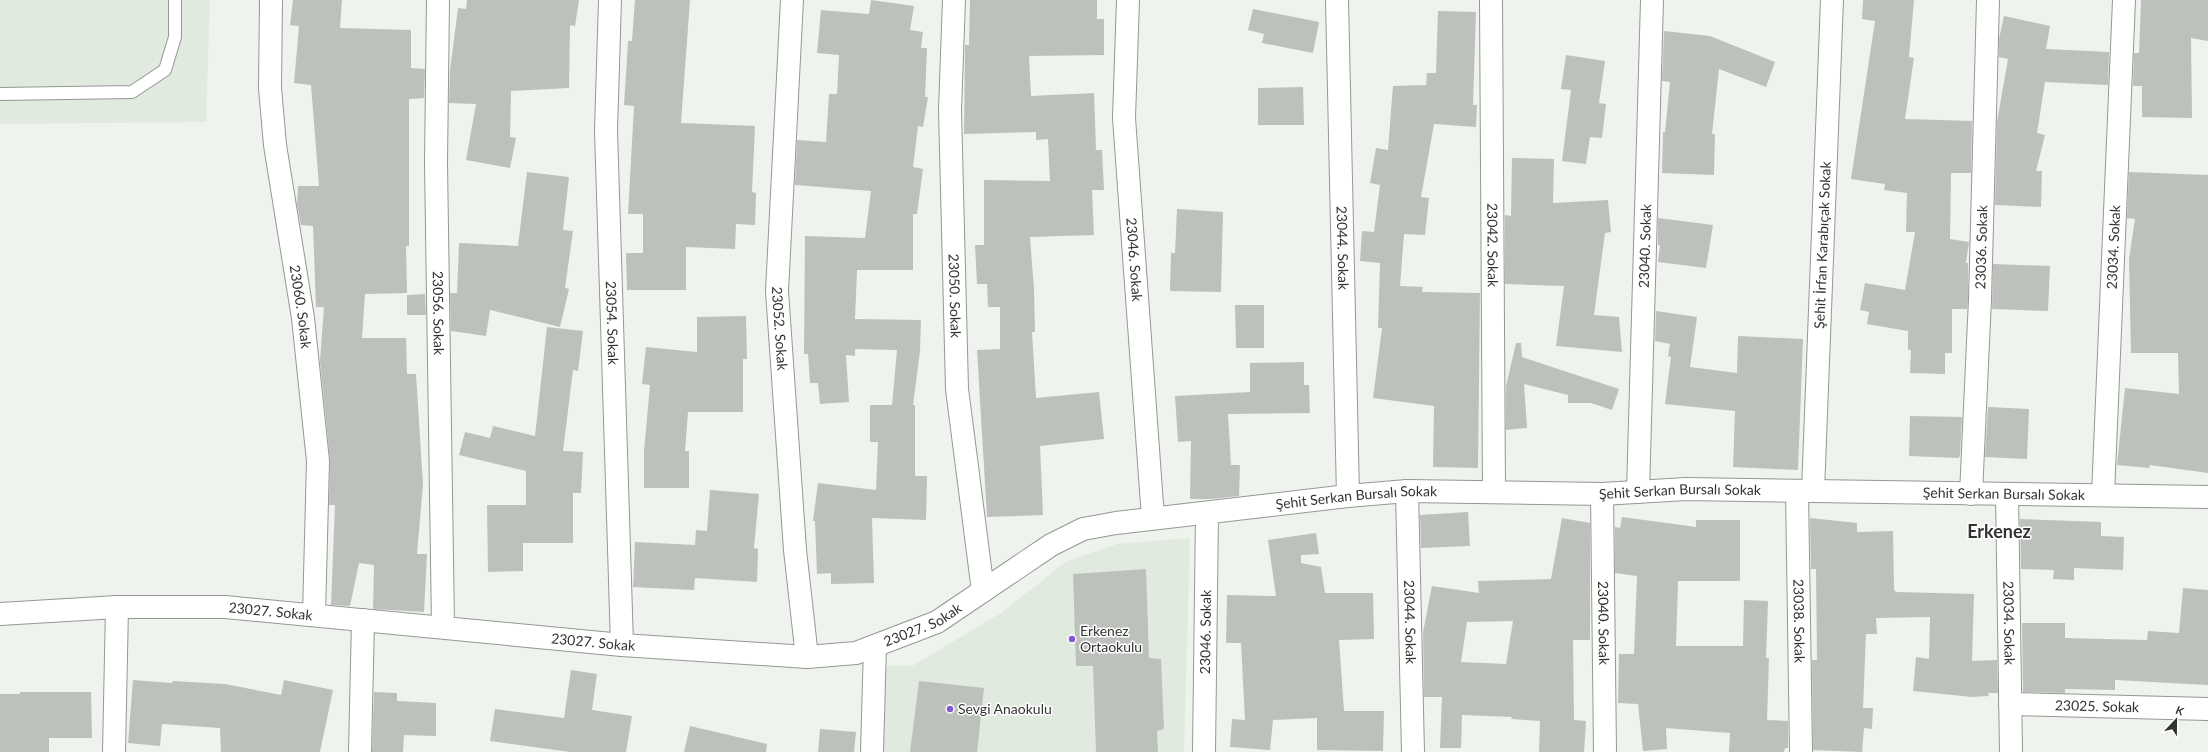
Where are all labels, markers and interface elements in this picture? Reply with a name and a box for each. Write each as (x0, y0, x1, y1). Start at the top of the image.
street label: Şehit İrfan Karabıçak Sokak (1810, 160, 1834, 329)
street label: 23042. Sokak (1484, 203, 1502, 288)
street label: 23040. Sokak (1635, 203, 1654, 288)
street label: 23036. Sokak (1971, 204, 1991, 290)
street label: 23034. Sokak (2103, 204, 2123, 290)
street label: 23044. Sokak (1334, 206, 1352, 291)
street label: 23046. Sokak (1123, 217, 1146, 303)
street label: 23050. Sokak (946, 254, 965, 339)
street label: 23060. Sokak (287, 264, 315, 350)
street label: 23056. Sokak (430, 271, 448, 356)
street label: 23054. Sokak (603, 280, 622, 366)
street label: 23052. Sokak (769, 286, 792, 372)
street label: Şehit Serkan Bursalı Sokak (1598, 480, 1762, 502)
street label: Şehit Serkan Bursalı Sokak (1275, 482, 1438, 512)
street label: Şehit Serkan Bursalı Sokak (1923, 484, 2086, 503)
district label: Erkenez (1967, 520, 2031, 542)
street label: 23038. Sokak (1790, 579, 1809, 664)
street label: 23044. Sokak (1401, 580, 1420, 665)
street label: 23040. Sokak (1595, 581, 1613, 666)
street label: 23034. Sokak (2000, 581, 2019, 666)
street label: 23046. Sokak (1196, 589, 1214, 674)
street label: 23027. Sokak (228, 598, 314, 623)
street label: 23027. Sokak (881, 598, 965, 650)
place label: Erkenez Ortaokulu (1080, 622, 1142, 655)
street label: 23027. Sokak (550, 629, 637, 654)
marker: Erkenez Ortaokulu (1067, 634, 1077, 644)
street label: 23025. Sokak (2055, 696, 2140, 715)
place label: Sevgi Anaokulu (958, 700, 1052, 717)
north arrow (2156, 700, 2196, 740)
text: K (2174, 703, 2186, 718)
marker: Sevgi Anaokulu (945, 704, 955, 714)

